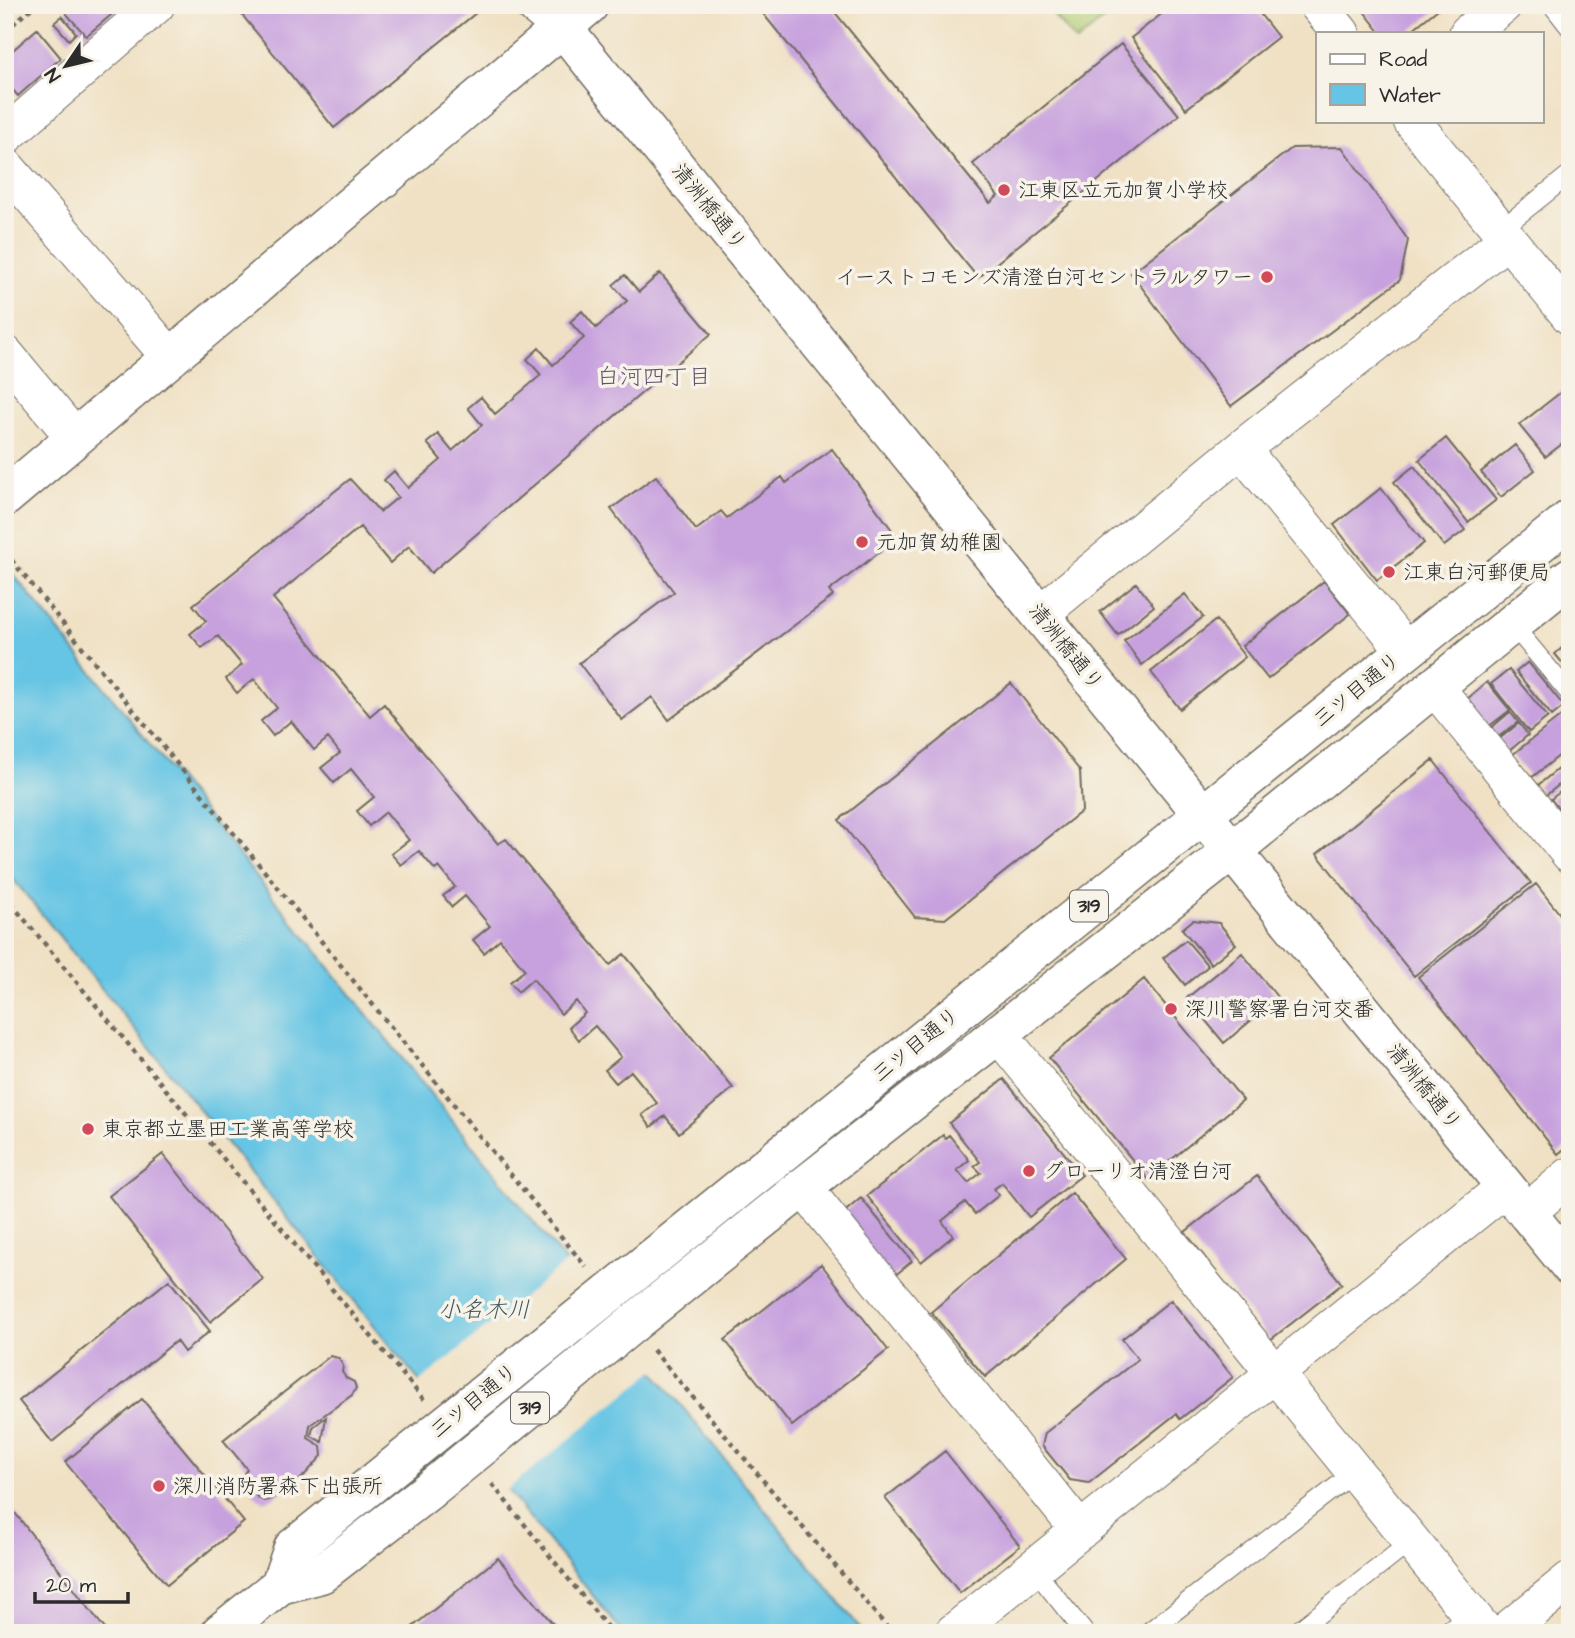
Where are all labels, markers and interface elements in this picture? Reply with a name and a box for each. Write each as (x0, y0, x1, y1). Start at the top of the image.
north arrow (32, 32, 102, 102)
legend (1316, 32, 1544, 122)
text: Road (1379, 45, 1427, 74)
text: N (39, 62, 68, 88)
text: Water (1379, 81, 1441, 110)
street label: 清洲橋通り (665, 157, 753, 257)
place label: 江東区立元加賀小学校 (1018, 176, 1228, 205)
marker: 江東区立元加賀小学校 (996, 182, 1012, 198)
place label: イーストコモンズ清澄白河セントラルタワー (835, 263, 1253, 292)
marker: イーストコモンズ清澄白河セントラルタワー (1259, 269, 1275, 285)
district label: 白河四丁目 (597, 361, 712, 393)
place label: 元加賀幼稚園 (876, 528, 1002, 557)
marker: 元加賀幼稚園 (854, 534, 870, 550)
place label: 江東白河郵便局 (1403, 558, 1550, 587)
marker: 江東白河郵便局 (1381, 564, 1397, 580)
street label: 清洲橋通り (1022, 597, 1110, 697)
street label: 三ツ目通り (1307, 646, 1407, 734)
road number: 319 (1070, 890, 1108, 922)
place label: 深川警察署白河交番 (1185, 995, 1374, 1024)
street label: 三ツ目通り (866, 1001, 966, 1089)
marker: 深川警察署白河交番 (1163, 1001, 1179, 1017)
street label: 清洲橋通り (1380, 1037, 1468, 1137)
place label: 東京都立墨田工業高等学校 (102, 1115, 354, 1144)
marker: 東京都立墨田工業高等学校 (80, 1121, 96, 1137)
place label: グローリオ清澄白河 (1043, 1157, 1232, 1186)
marker: グローリオ清澄白河 (1021, 1163, 1037, 1179)
water label: 小名木川 (438, 1294, 530, 1326)
street label: 三ツ目通り (424, 1357, 524, 1445)
road number: 319 (511, 1392, 549, 1424)
place label: 深川消防署森下出張所 (173, 1472, 383, 1501)
marker: 深川消防署森下出張所 (151, 1478, 167, 1494)
scale bar (35, 1561, 128, 1605)
text: 20 m (46, 1571, 97, 1600)

